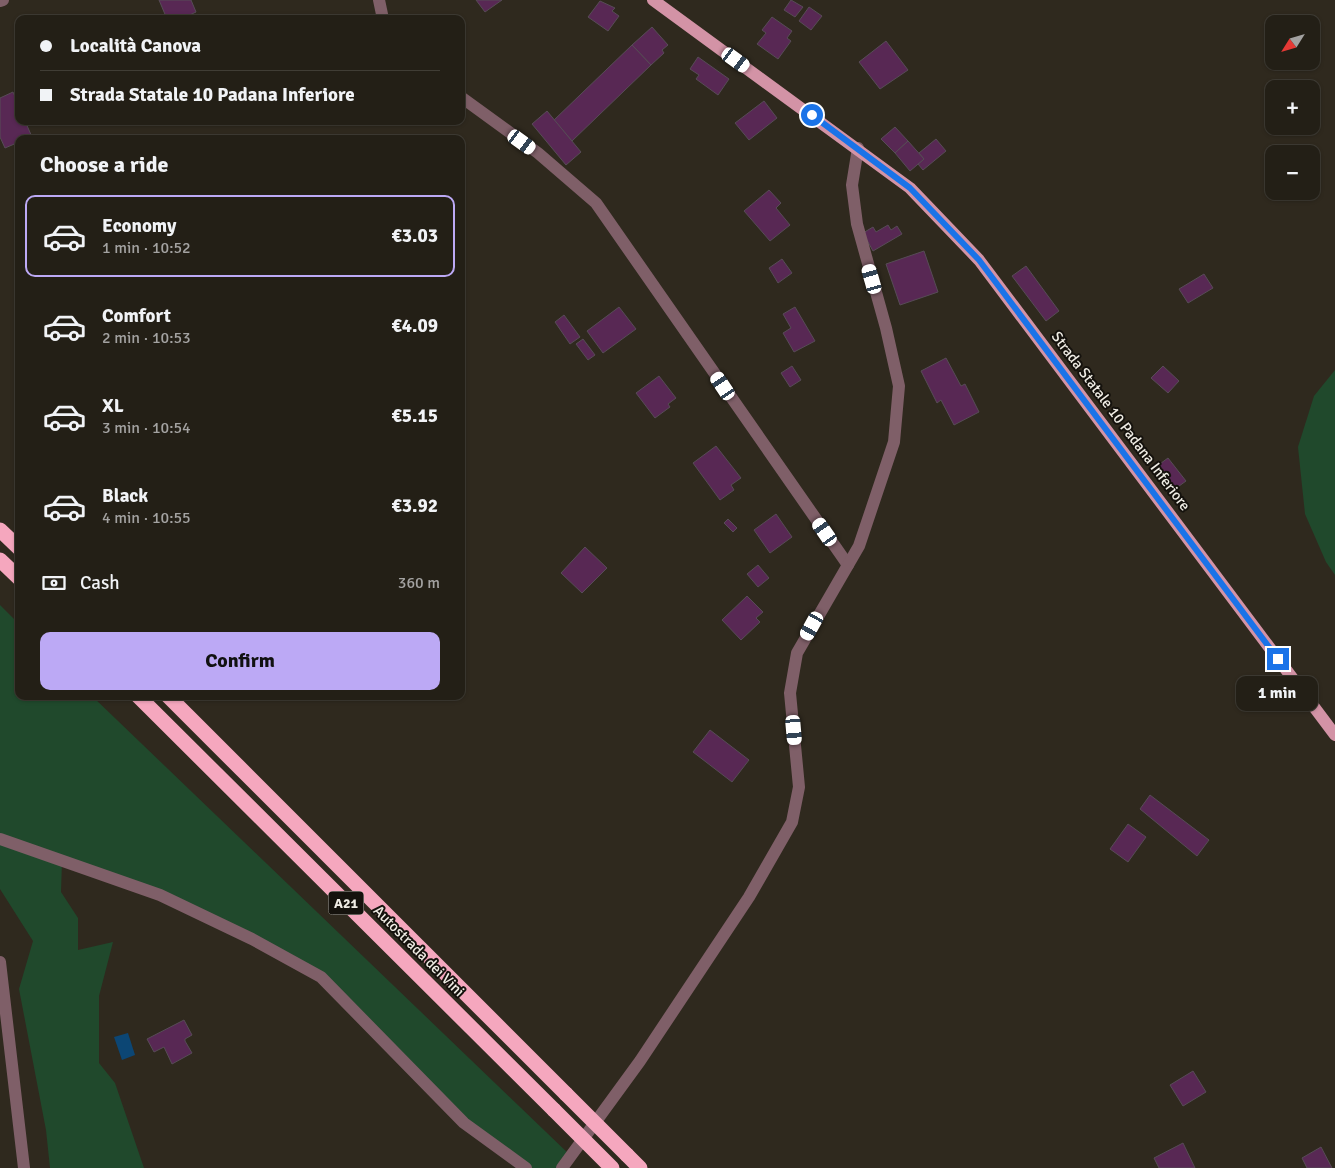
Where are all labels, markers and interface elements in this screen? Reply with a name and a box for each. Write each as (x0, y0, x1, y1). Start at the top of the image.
north arrow (1265, 15, 1320, 70)
map controls (1265, 15, 1320, 200)
text: Località Canova (70, 34, 201, 58)
car (719, 45, 752, 75)
button: + (1265, 80, 1320, 135)
text: Strada Statale 10 Padana Inferiore (70, 83, 355, 107)
route start (801, 104, 823, 126)
car (505, 127, 538, 157)
button: − (1265, 145, 1320, 200)
text: Choose a ride (40, 151, 168, 178)
icon: car (42, 214, 87, 259)
text: Economy (102, 214, 176, 238)
text: €3.03 (392, 224, 438, 248)
text: 1 min · 10:52 (102, 238, 191, 258)
car (860, 263, 883, 295)
icon: car (42, 304, 87, 349)
text: Comfort (102, 304, 171, 328)
text: €4.09 (392, 314, 438, 338)
text: 2 min · 10:53 (102, 328, 191, 348)
street label: Strada Statale 10 Padana Inferiore (1048, 328, 1194, 514)
car (708, 369, 737, 403)
icon: car (42, 394, 87, 439)
text: XL (102, 394, 124, 418)
text: €5.15 (392, 404, 438, 428)
text: 3 min · 10:54 (102, 418, 191, 438)
icon: car (42, 484, 87, 529)
text: Black (102, 484, 148, 508)
text: €3.92 (392, 494, 438, 518)
text: 4 min · 10:55 (102, 508, 191, 528)
car (810, 515, 839, 549)
icon: cash (40, 569, 68, 597)
text: Cash (80, 571, 120, 595)
text: 360 m (398, 573, 440, 593)
car (798, 609, 825, 643)
button: Confirm (40, 632, 440, 690)
route end (1267, 648, 1289, 670)
callout: 1 min (1237, 676, 1319, 712)
text: 1 min (1258, 683, 1296, 703)
car (785, 714, 802, 746)
road number: A21 (328, 891, 364, 914)
street label: Autostrada dei Vini (370, 902, 468, 1000)

